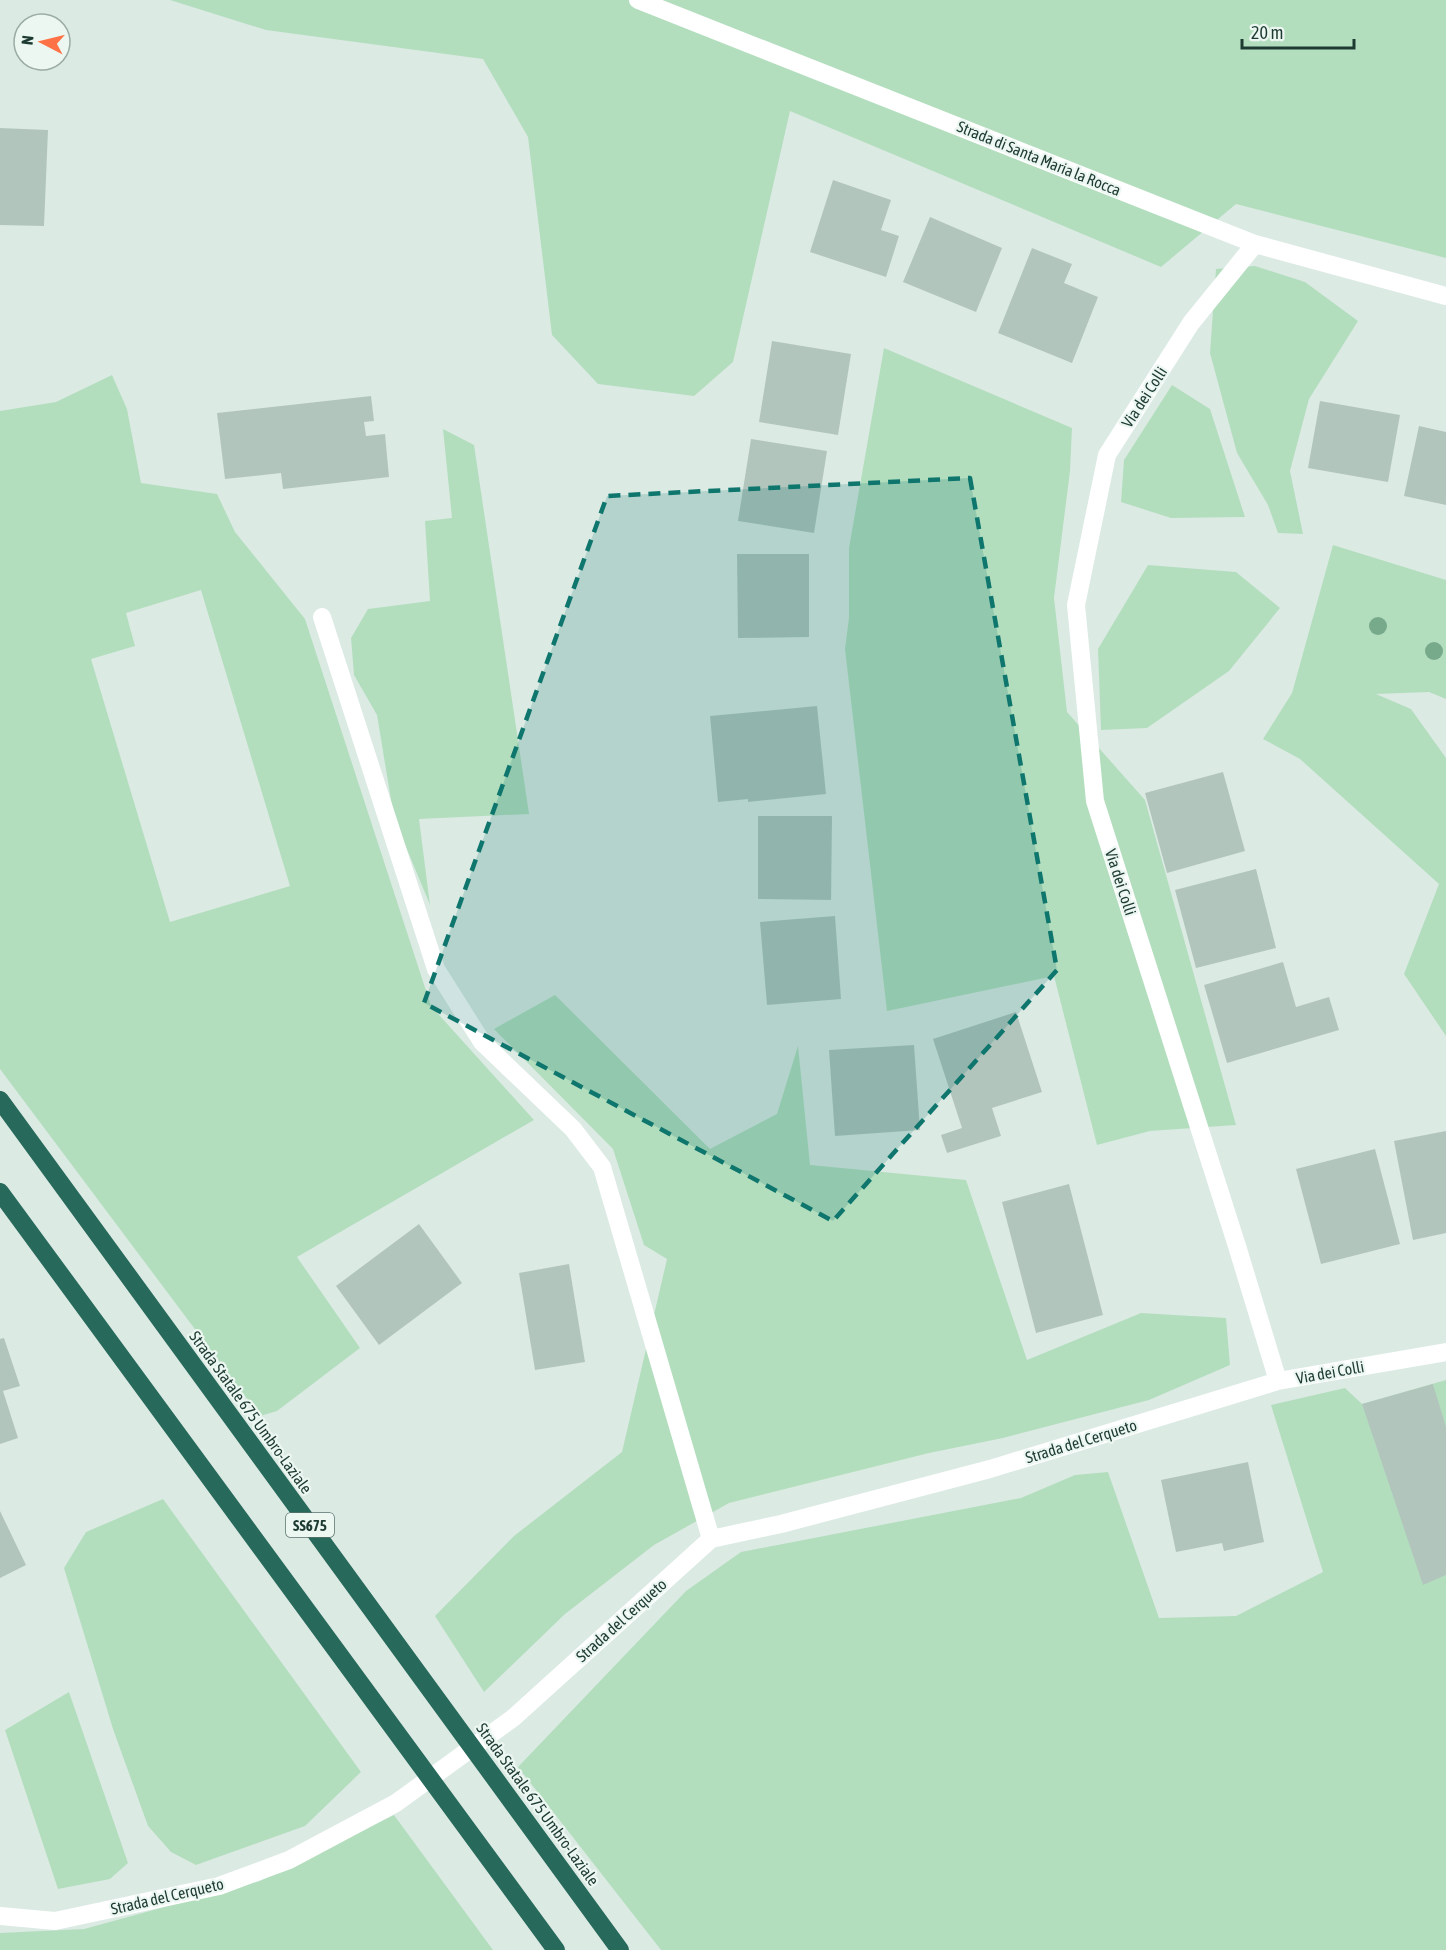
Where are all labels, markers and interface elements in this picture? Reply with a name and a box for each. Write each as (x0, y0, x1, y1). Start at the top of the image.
north arrow (12, 12, 72, 72)
scale bar (1242, 12, 1354, 50)
text: 20 m (1251, 22, 1283, 43)
text: N (18, 34, 37, 46)
street label: Strada di Santa Maria la Rocca (955, 117, 1123, 199)
street label: Via dei Colli (1118, 363, 1170, 431)
street label: Via dei Colli (1102, 847, 1140, 917)
street label: Strada Statale 675 Umbro-Laziale (186, 1327, 316, 1497)
street label: Via dei Colli (1295, 1357, 1365, 1387)
street label: Strada del Cerqueto (1023, 1416, 1139, 1467)
road number: SS675 (286, 1513, 334, 1537)
street label: Strada del Cerqueto (572, 1575, 671, 1666)
street label: Strada Statale 675 Umbro-Laziale (473, 1719, 603, 1889)
street label: Strada del Cerqueto (109, 1874, 225, 1919)

